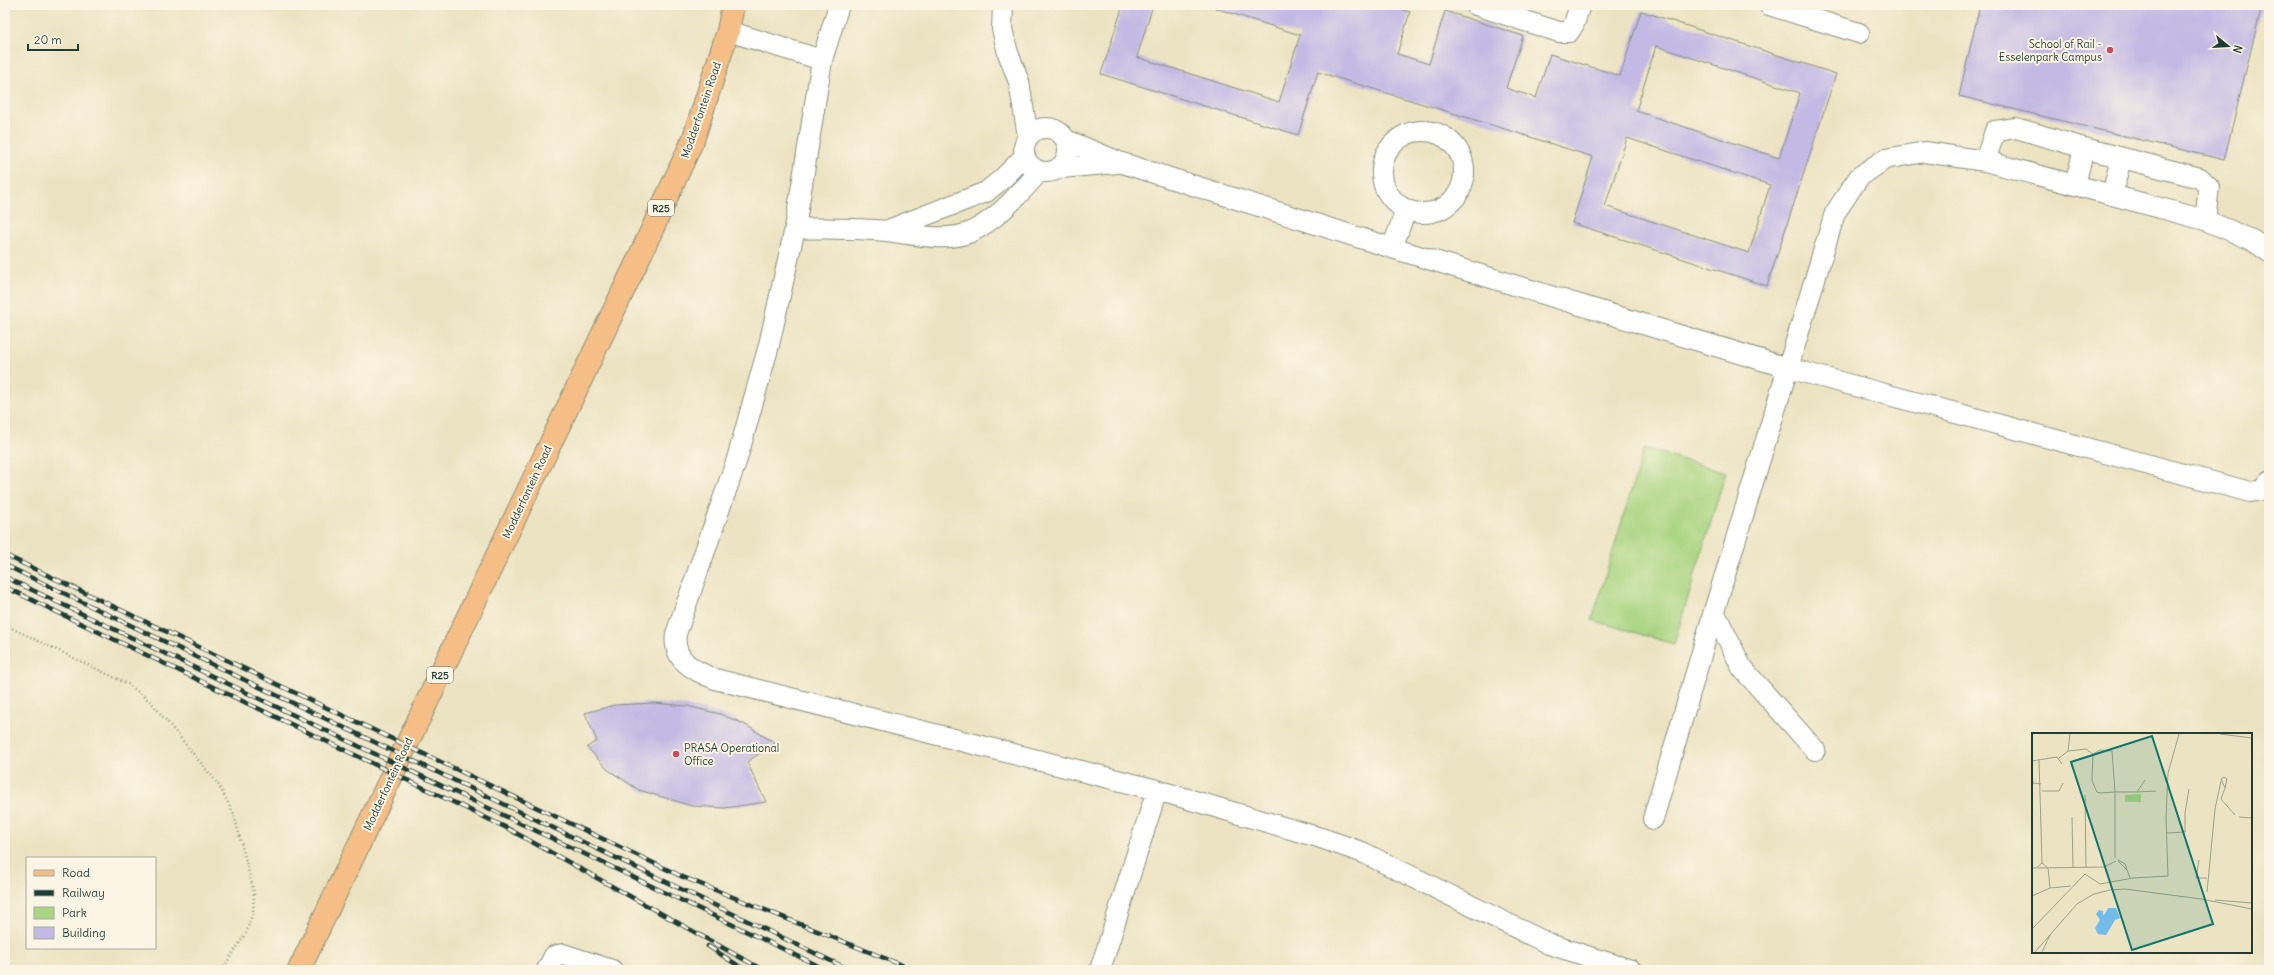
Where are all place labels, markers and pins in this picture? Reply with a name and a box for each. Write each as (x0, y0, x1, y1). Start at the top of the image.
place label: School of Rail - Esselenpark Campus (1999, 37, 2102, 64)
marker: School of Rail - Esselenpark Campus (2105, 45, 2115, 55)
place label: PRASA Operational Office (684, 741, 779, 768)
marker: PRASA Operational Office (671, 749, 681, 759)

